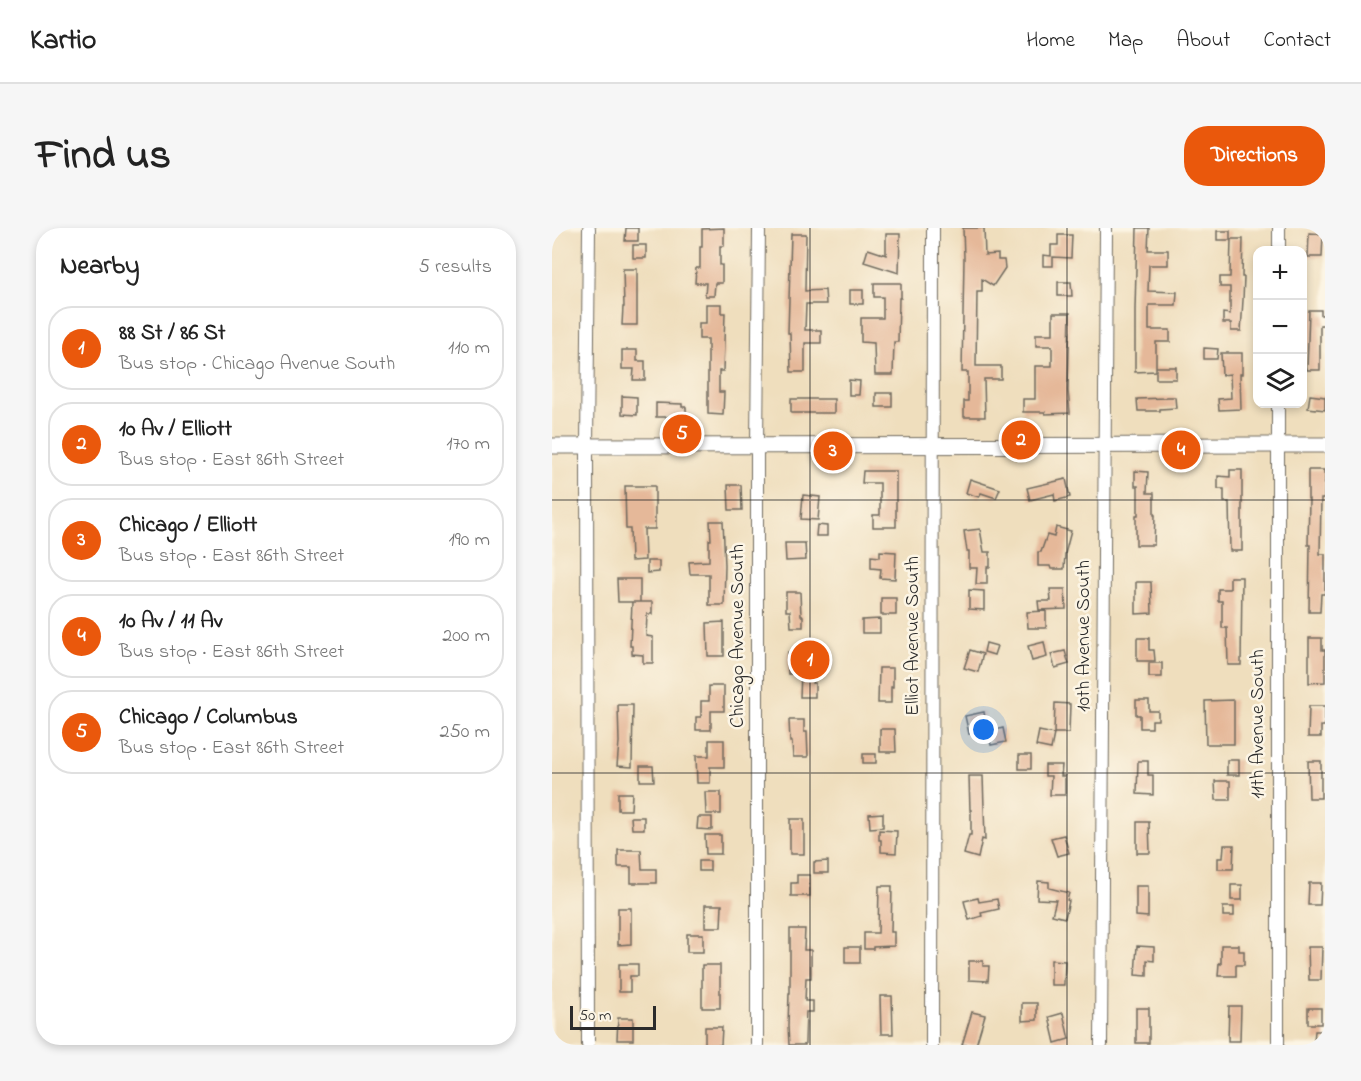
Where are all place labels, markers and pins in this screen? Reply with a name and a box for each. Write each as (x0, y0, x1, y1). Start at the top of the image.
pin: 5 (662, 412, 702, 456)
pin: 2 (1002, 418, 1040, 462)
pin: 3 (814, 428, 852, 474)
pin: 4 (1162, 428, 1200, 472)
pin: 1 (790, 638, 830, 682)

